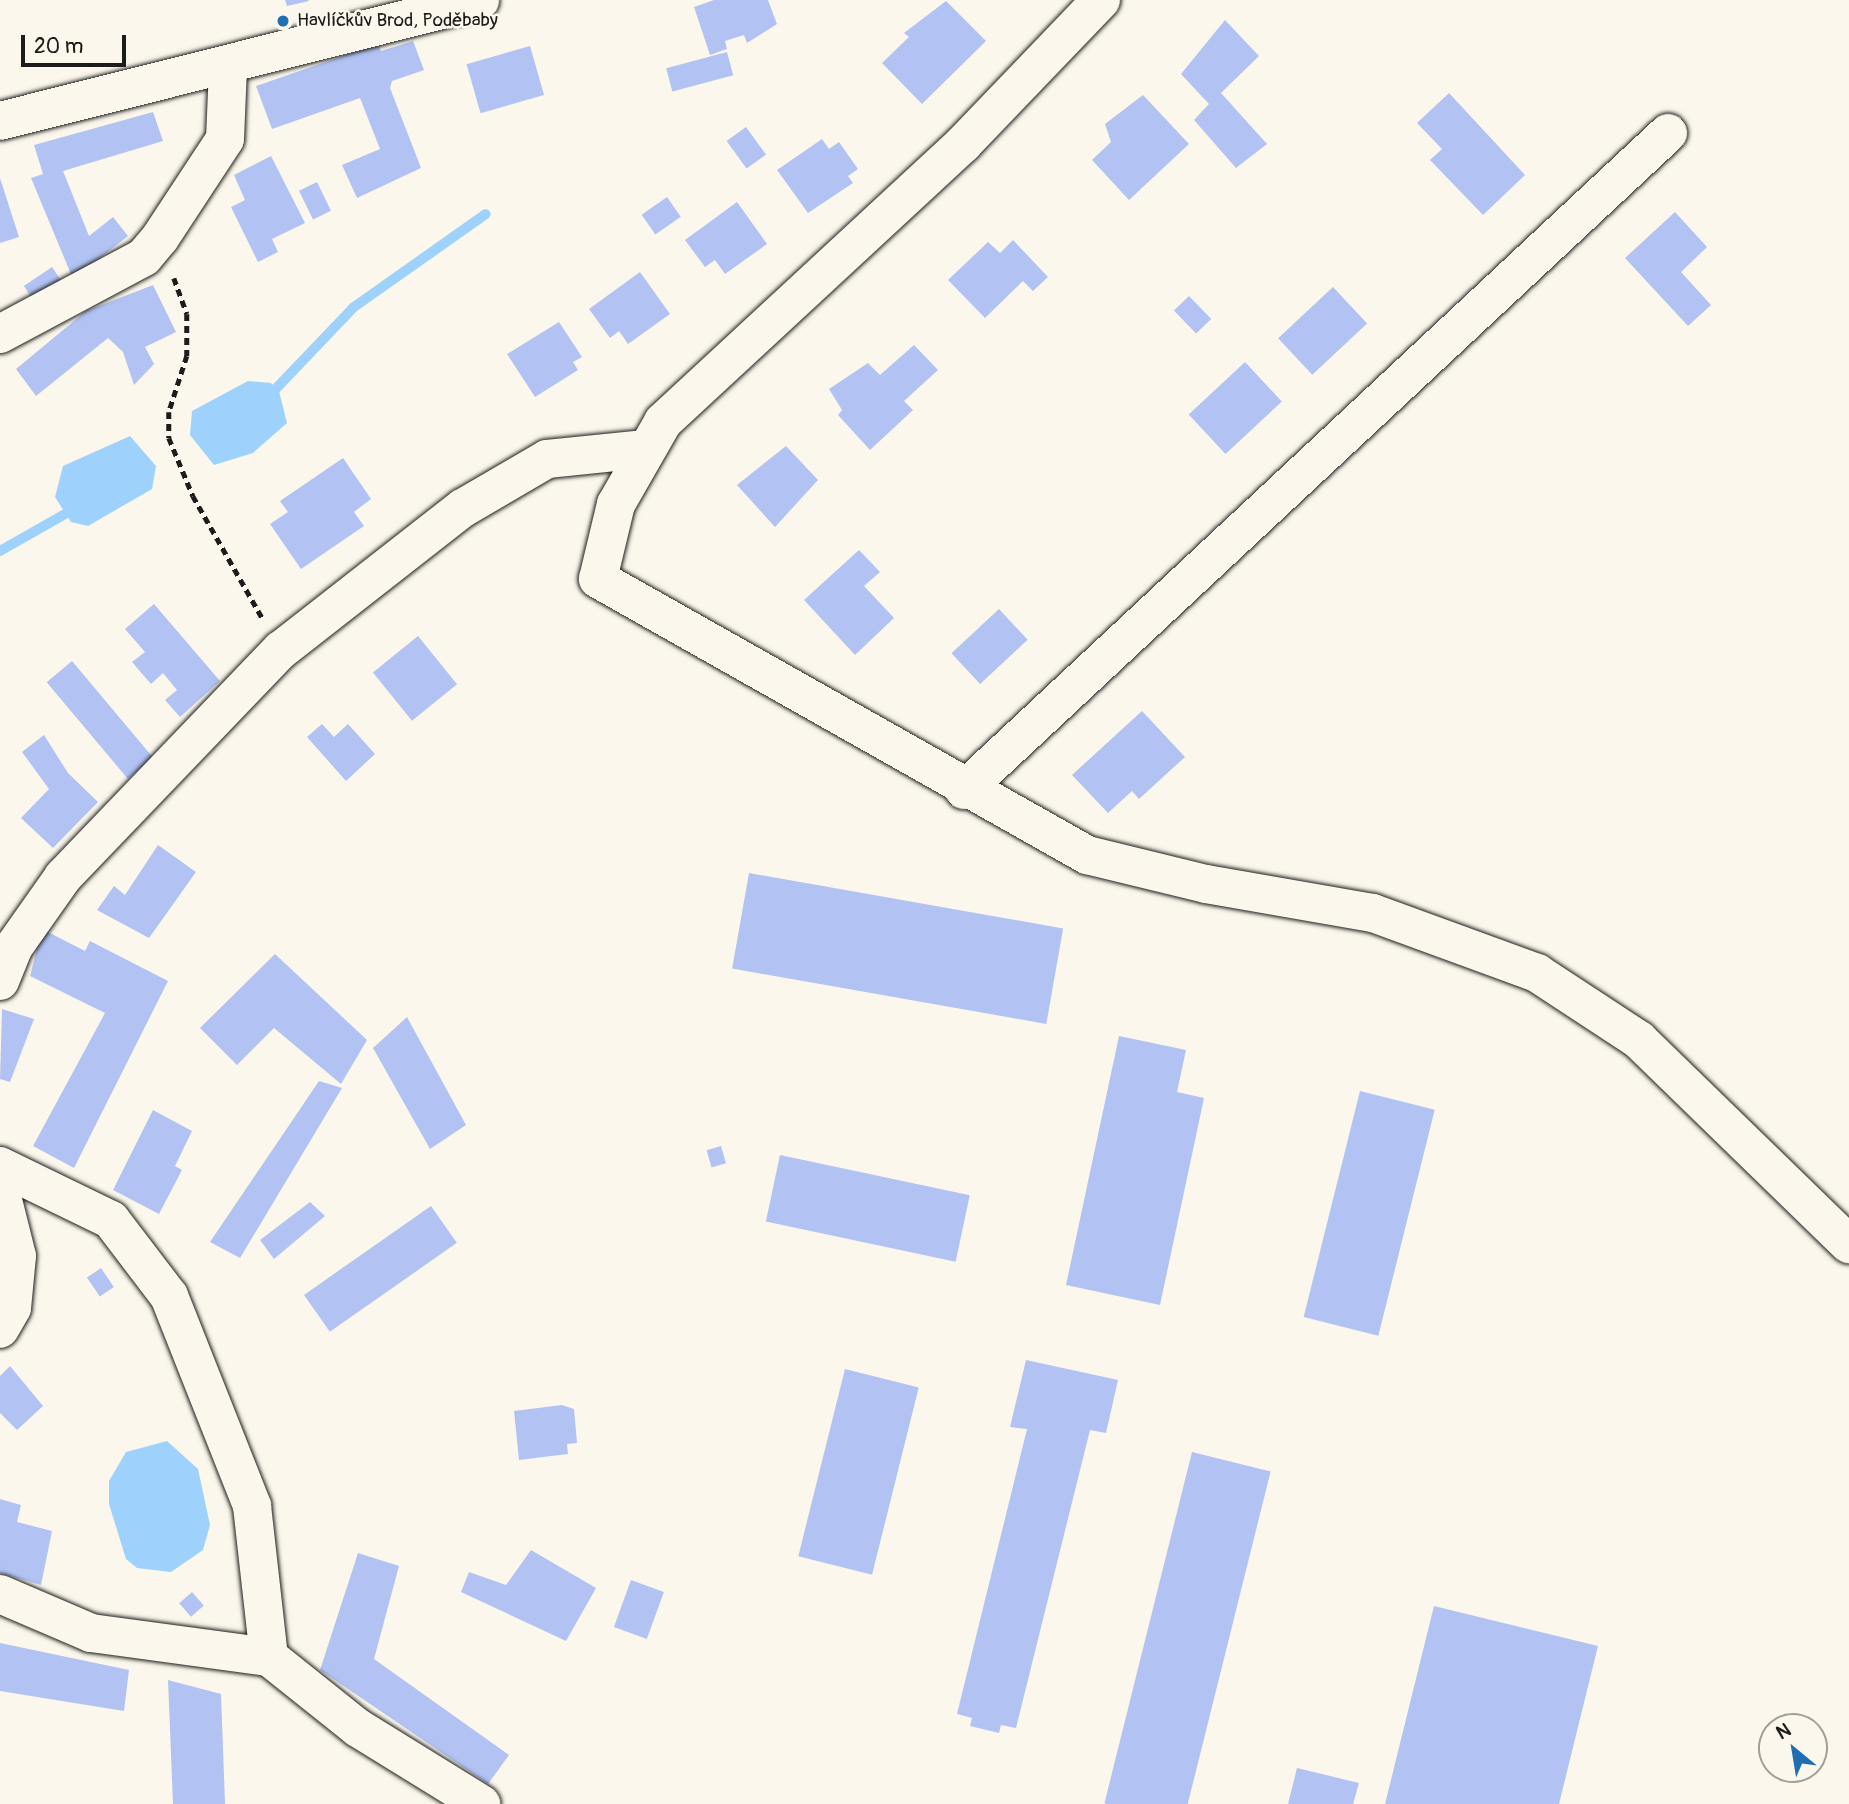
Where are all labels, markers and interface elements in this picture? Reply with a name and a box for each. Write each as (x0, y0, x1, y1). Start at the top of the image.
place label: Havlíčkův Brod, Poděbaby (297, 10, 498, 32)
marker: Havlíčkův Brod, Poděbaby (275, 13, 291, 29)
scale bar (24, 21, 130, 65)
text: 20 m (34, 33, 83, 60)
north arrow (1758, 1713, 1828, 1783)
text: N (1772, 1718, 1795, 1745)

